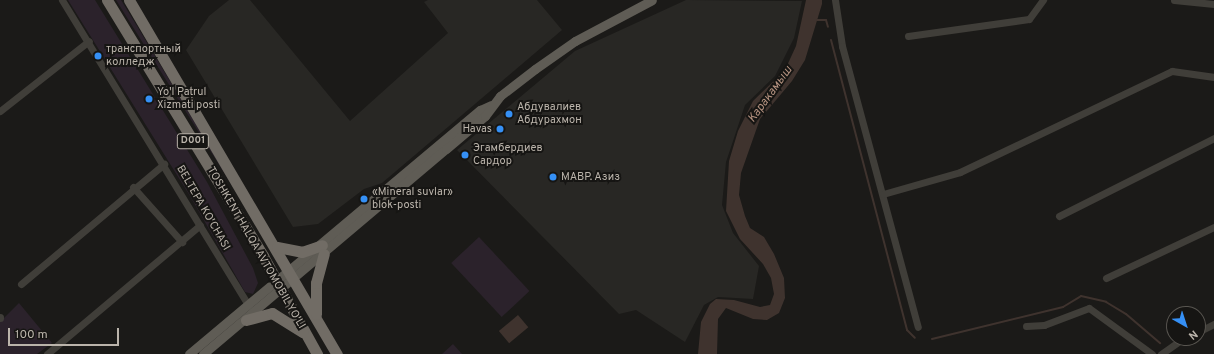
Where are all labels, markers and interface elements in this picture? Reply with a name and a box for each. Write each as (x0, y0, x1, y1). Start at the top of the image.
place label: транспортный колледж (106, 43, 181, 69)
marker: транспортный колледж (93, 51, 103, 61)
water label: Каракамыш (746, 64, 796, 126)
place label: Yo'l Patrul Xizmati posti (157, 86, 220, 112)
marker: Yo'l Patrul Xizmati posti (144, 94, 154, 104)
place label: Абдувалиев Абдурахмон (517, 101, 582, 127)
marker: Абдувалиев Абдурахмон (504, 109, 514, 119)
place label: Havas (463, 122, 492, 136)
marker: Havas (495, 124, 505, 134)
road number: D001 (176, 133, 210, 149)
place label: Эгамбердиев Сардор (473, 142, 543, 168)
marker: Эгамбердиев Сардор (460, 150, 470, 160)
street label: BELTEPA KO'CHASI (173, 163, 233, 253)
street label: TOSHKENT HALQA AVTOMOBIL YO'LI (204, 164, 308, 332)
place label: МАВР. Азиз (561, 170, 620, 184)
marker: МАВР. Азиз (548, 172, 558, 182)
place label: «Mineral suvlar» blok-posti (372, 186, 453, 212)
marker: «Mineral suvlar» blok-posti (359, 194, 369, 204)
north arrow (1166, 306, 1206, 346)
scale bar (10, 320, 121, 346)
text: 100 m (15, 327, 48, 343)
text: N (1185, 327, 1200, 342)

